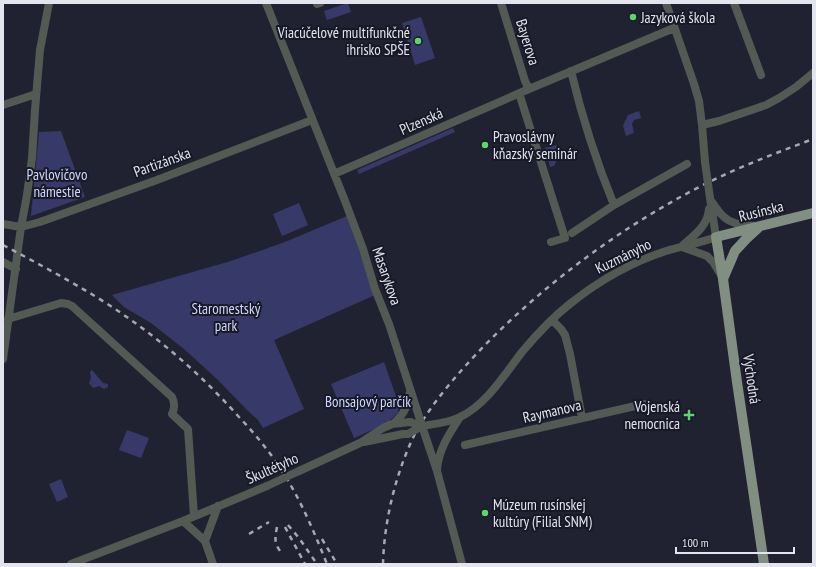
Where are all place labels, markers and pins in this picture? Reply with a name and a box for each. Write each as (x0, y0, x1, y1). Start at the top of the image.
place label: Jazyková škola (640, 8, 715, 27)
marker: Jazyková škola (628, 12, 638, 22)
place label: Viacúčelové multifunkčné ihrisko SPŠE (277, 23, 410, 59)
marker: Viacúčelové multifunkčné ihrisko SPŠE (413, 36, 423, 46)
place label: Pravoslávny kňazský seminár (493, 127, 578, 163)
marker: Pravoslávny kňazský seminár (480, 140, 490, 150)
place label: Vojenská nemocnica (624, 397, 680, 433)
marker: Vojenská nemocnica (683, 409, 695, 421)
place label: Múzeum rusínskej kultúry (Filial SNM) (493, 495, 592, 531)
marker: Múzeum rusínskej kultúry (Filial SNM) (480, 508, 490, 518)

